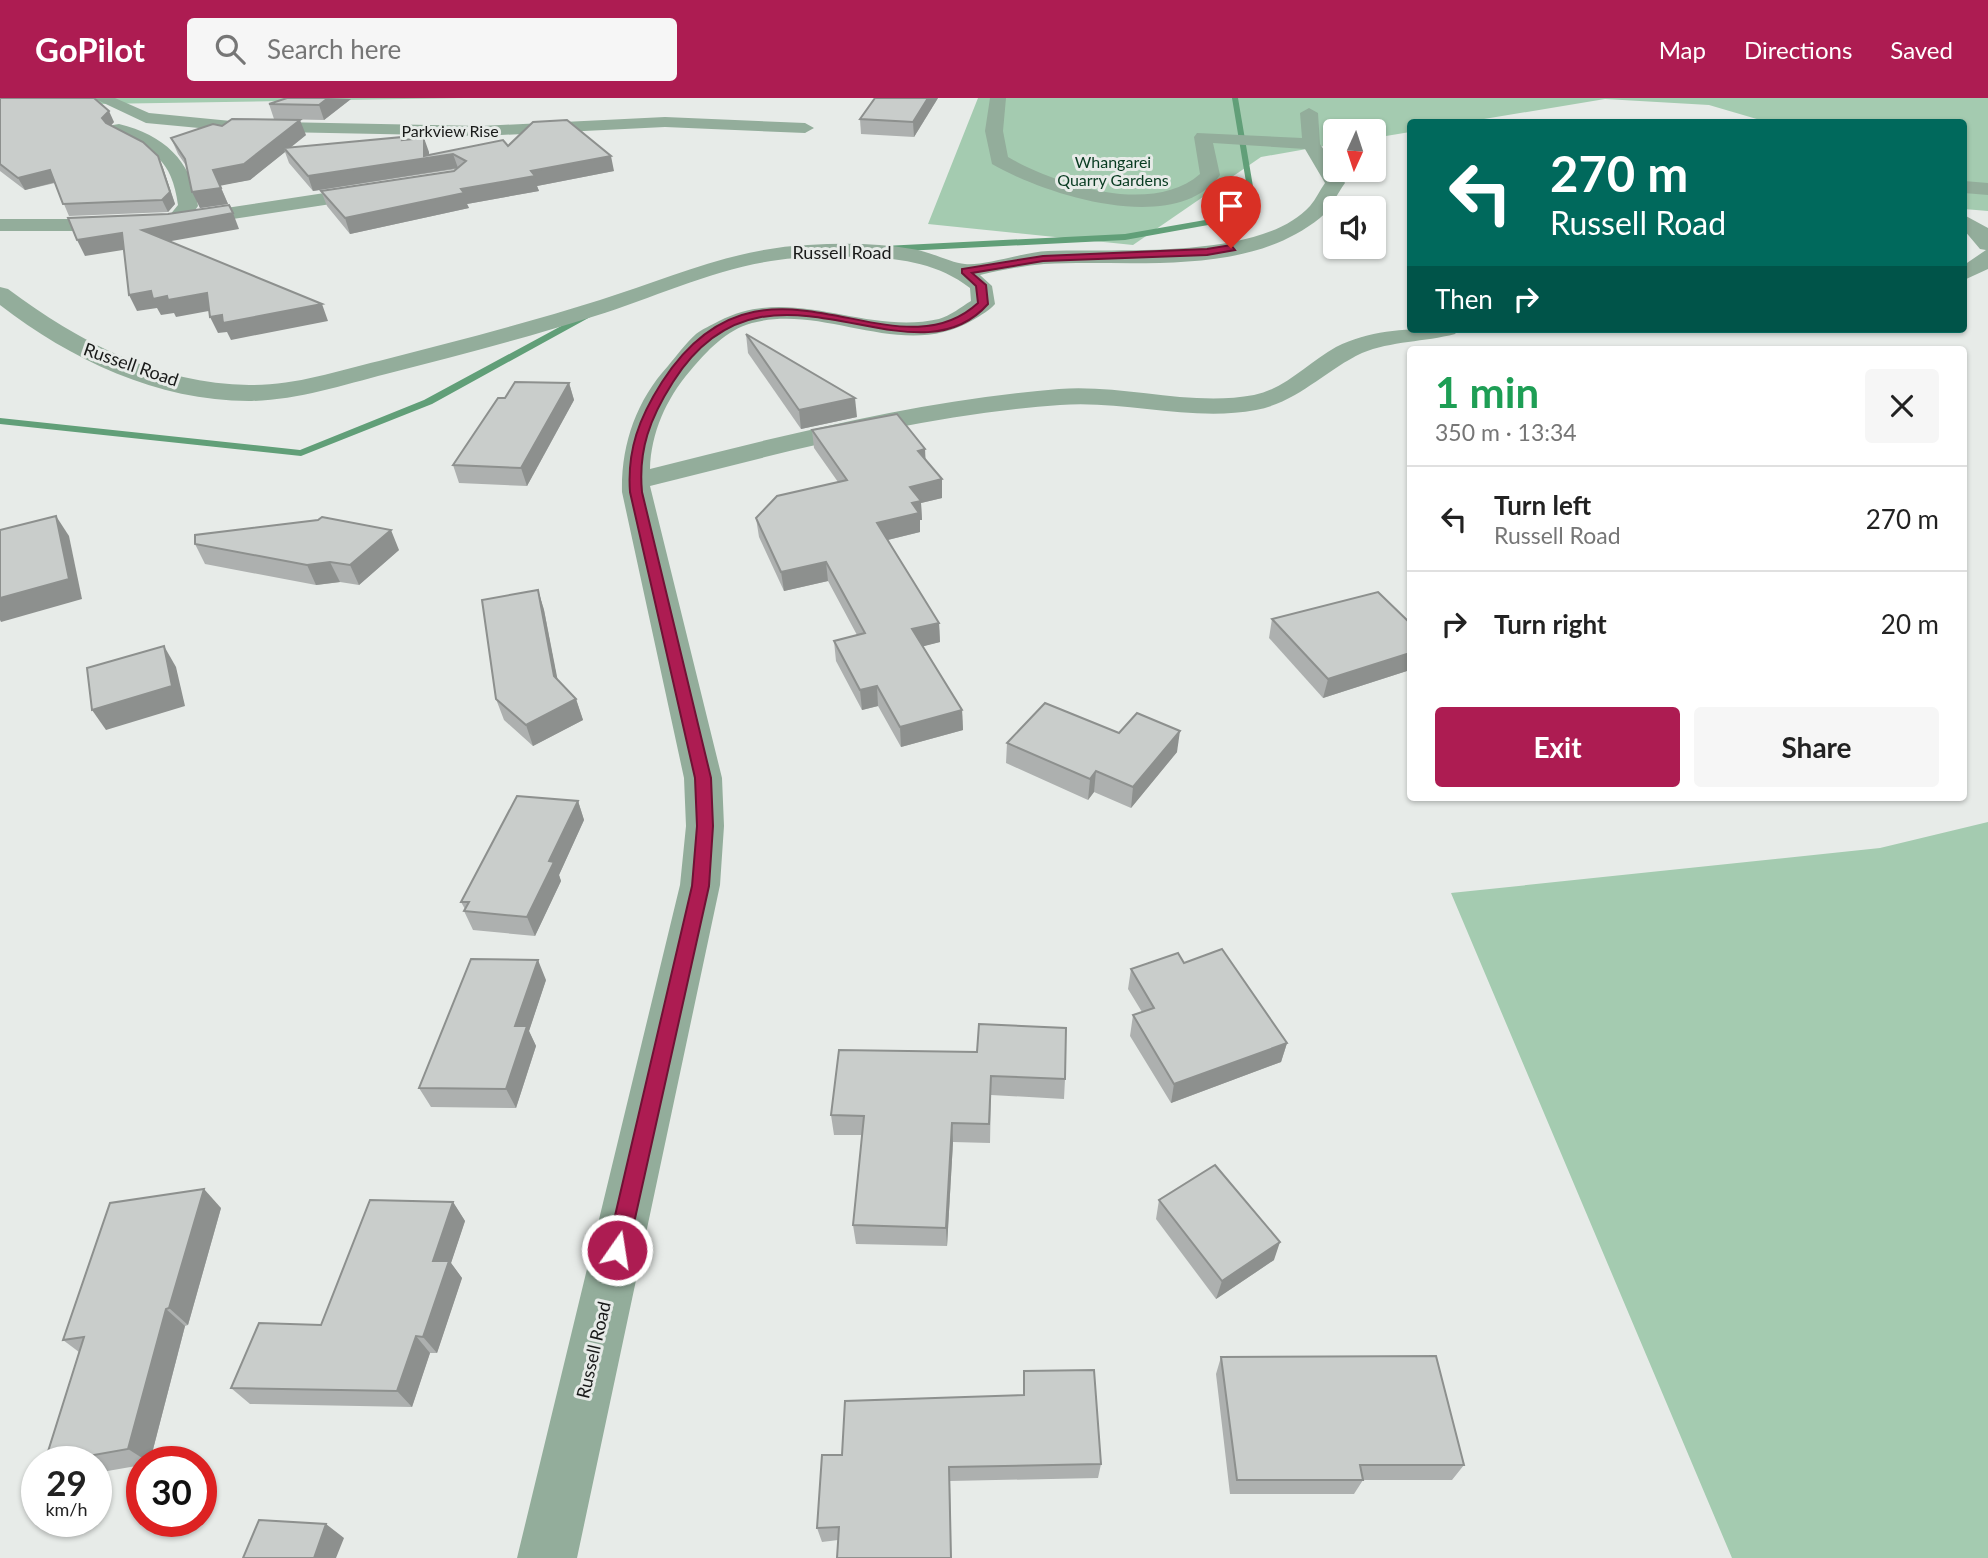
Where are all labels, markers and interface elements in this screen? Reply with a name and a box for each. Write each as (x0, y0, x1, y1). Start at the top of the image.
search box (187, 18, 677, 81)
text: GoPilot (35, 29, 145, 69)
icon: search (211, 30, 249, 68)
text: Search here (267, 33, 401, 65)
text: Map (1659, 35, 1706, 64)
text: Directions (1744, 35, 1852, 64)
text: Saved (1890, 35, 1953, 64)
north arrow (1323, 119, 1386, 182)
map controls (1323, 119, 1386, 259)
street label: Parkview Rise (401, 121, 499, 140)
text: 270 m (1550, 144, 1688, 202)
icon: left (1435, 147, 1526, 238)
park label: Whangarei Quarry Gardens (1057, 152, 1169, 189)
pin (1201, 176, 1261, 248)
icon: arrive (1212, 187, 1250, 225)
button: sound (1323, 196, 1386, 259)
text: Russell Road (1550, 203, 1726, 242)
street label: Russell Road (792, 241, 892, 263)
icon: right (1507, 280, 1545, 318)
text: Then (1435, 283, 1493, 315)
street label: Russell Road (81, 338, 182, 391)
text: 1 min (1435, 367, 1539, 417)
button: close (1865, 369, 1939, 443)
text: 350 m · 13:34 (1435, 418, 1577, 446)
text: Turn left (1494, 489, 1591, 521)
icon: left (1435, 500, 1473, 538)
text: 270 m (1866, 503, 1939, 535)
text: Russell Road (1494, 521, 1621, 549)
icon: right (1435, 605, 1473, 643)
text: Turn right (1494, 608, 1607, 640)
text: 20 m (1881, 608, 1939, 640)
button: Exit (1435, 707, 1680, 787)
button: Share (1694, 707, 1939, 787)
position arrow (580, 1213, 654, 1287)
street label: Russell Road (571, 1299, 615, 1401)
speed limit sign: 30 (126, 1446, 217, 1537)
text: 29 (46, 1461, 87, 1503)
text: km/h (45, 1498, 88, 1520)

